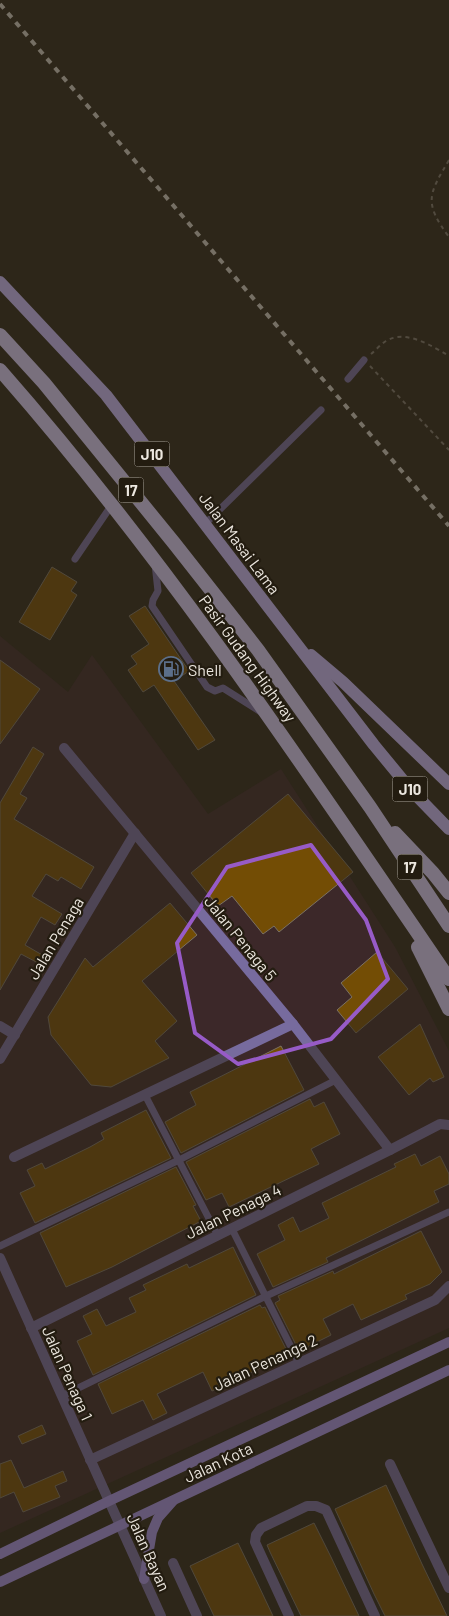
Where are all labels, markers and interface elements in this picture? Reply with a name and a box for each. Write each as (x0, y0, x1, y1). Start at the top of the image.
road number: J10 (134, 442, 170, 466)
road number: 17 (118, 478, 144, 502)
street label: Jalan Masai Lama (196, 488, 284, 598)
street label: Pasir Gudang Highway (196, 591, 301, 726)
fuel station icon: Shell (158, 656, 184, 682)
place label: Shell (188, 660, 222, 679)
road number: J10 (392, 776, 428, 802)
road number: 17 (398, 854, 422, 880)
street label: Jalan Penaga 5 (201, 892, 281, 984)
street label: Jalan Penaga (23, 894, 87, 982)
street label: Jalan Penaga 4 (182, 1180, 284, 1242)
street label: Jalan Penaga 1 (39, 1323, 97, 1423)
street label: Jalan Penanga 2 (210, 1330, 320, 1394)
street label: Jalan Kota (181, 1438, 255, 1486)
street label: Jalan Bayan (123, 1510, 175, 1594)

